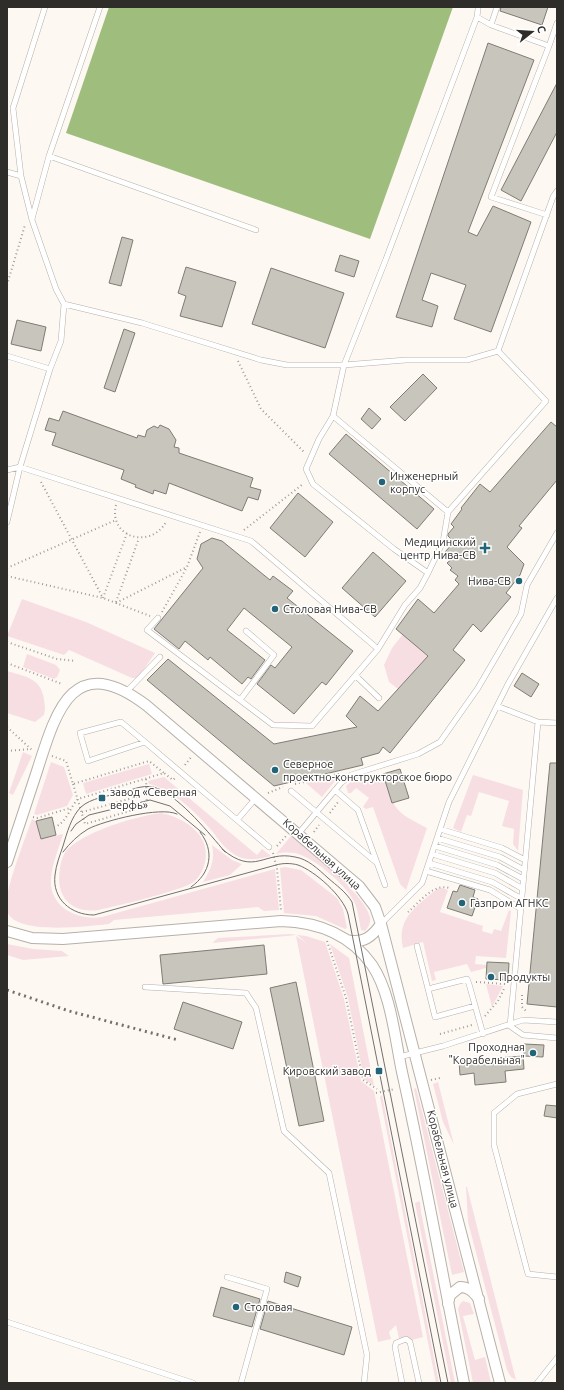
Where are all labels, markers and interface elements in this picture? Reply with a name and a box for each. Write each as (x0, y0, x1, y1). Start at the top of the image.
north arrow (512, 12, 552, 52)
text: С (535, 24, 548, 34)
place label: Инженерный корпус (390, 470, 458, 495)
marker: Инженерный корпус (377, 477, 387, 487)
place label: Медицинский центр Нива-СВ (400, 536, 476, 561)
marker: Медицинский центр Нива-СВ (479, 542, 491, 554)
place label: Нива-СВ (468, 575, 511, 587)
marker: Нива-СВ (514, 576, 524, 586)
place label: Столовая Нива-СВ (283, 603, 377, 615)
marker: Столовая Нива-СВ (270, 604, 280, 614)
place label: Северное проектно-конструкторское бюро (283, 758, 452, 783)
marker: Северное проектно-конструкторское бюро (270, 765, 280, 775)
place label: завод «Северная верфь» (110, 786, 197, 811)
marker: завод «Северная верфь» (97, 793, 107, 803)
street label: Корабельная улица (281, 816, 363, 892)
place label: Газпром АГНКС (470, 897, 549, 909)
marker: Газпром АГНКС (457, 898, 467, 908)
place label: Продукты (499, 971, 550, 983)
marker: Продукты (486, 972, 496, 982)
place label: Проходная "Корабельная" (448, 1041, 525, 1066)
marker: Проходная "Корабельная" (528, 1048, 538, 1058)
place label: Кировский завод (283, 1065, 372, 1077)
marker: Кировский завод (374, 1066, 384, 1076)
street label: Корабельная улица (425, 1109, 461, 1209)
place label: Столовая (244, 1301, 292, 1313)
marker: Столовая (231, 1302, 241, 1312)

